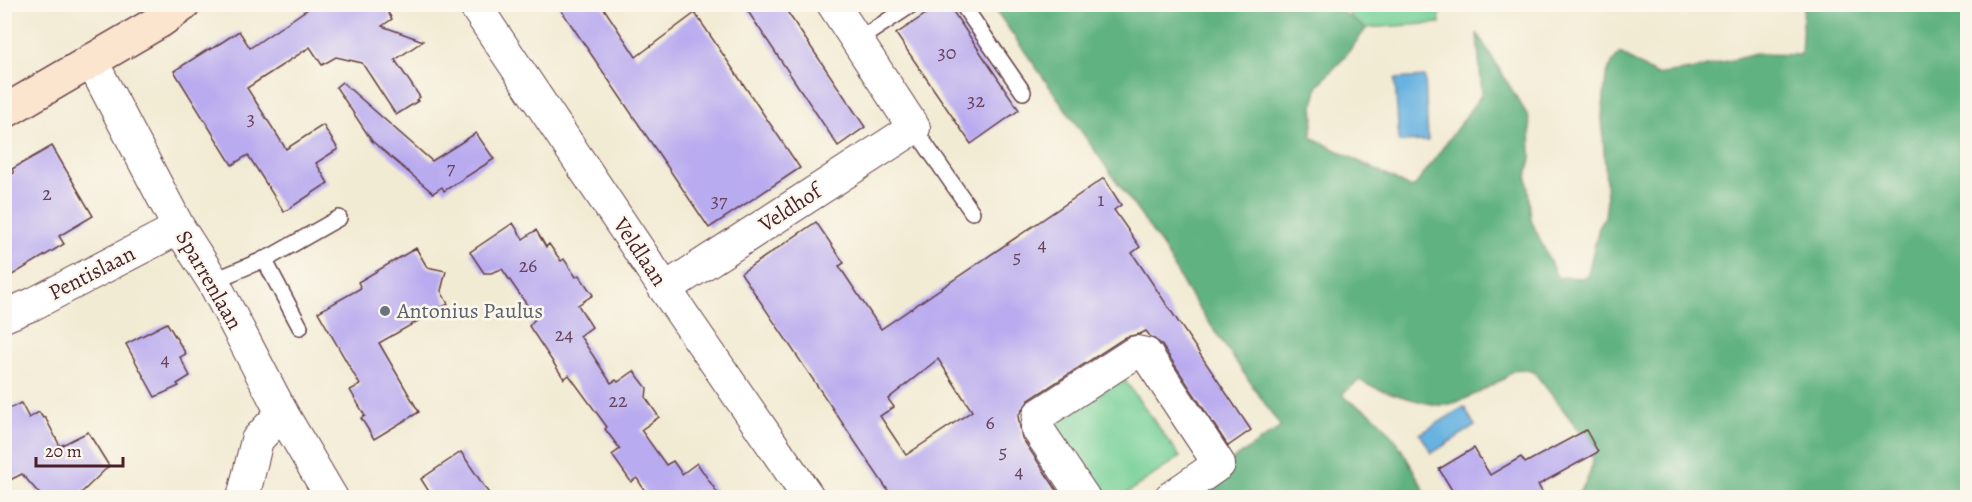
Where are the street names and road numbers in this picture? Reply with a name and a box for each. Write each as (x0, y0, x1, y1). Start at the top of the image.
street label: Veldhof (752, 175, 829, 240)
street label: Veldlaan (606, 211, 674, 292)
street label: Sparrenlaan (169, 225, 249, 335)
street label: Pentislaan (44, 238, 140, 308)

